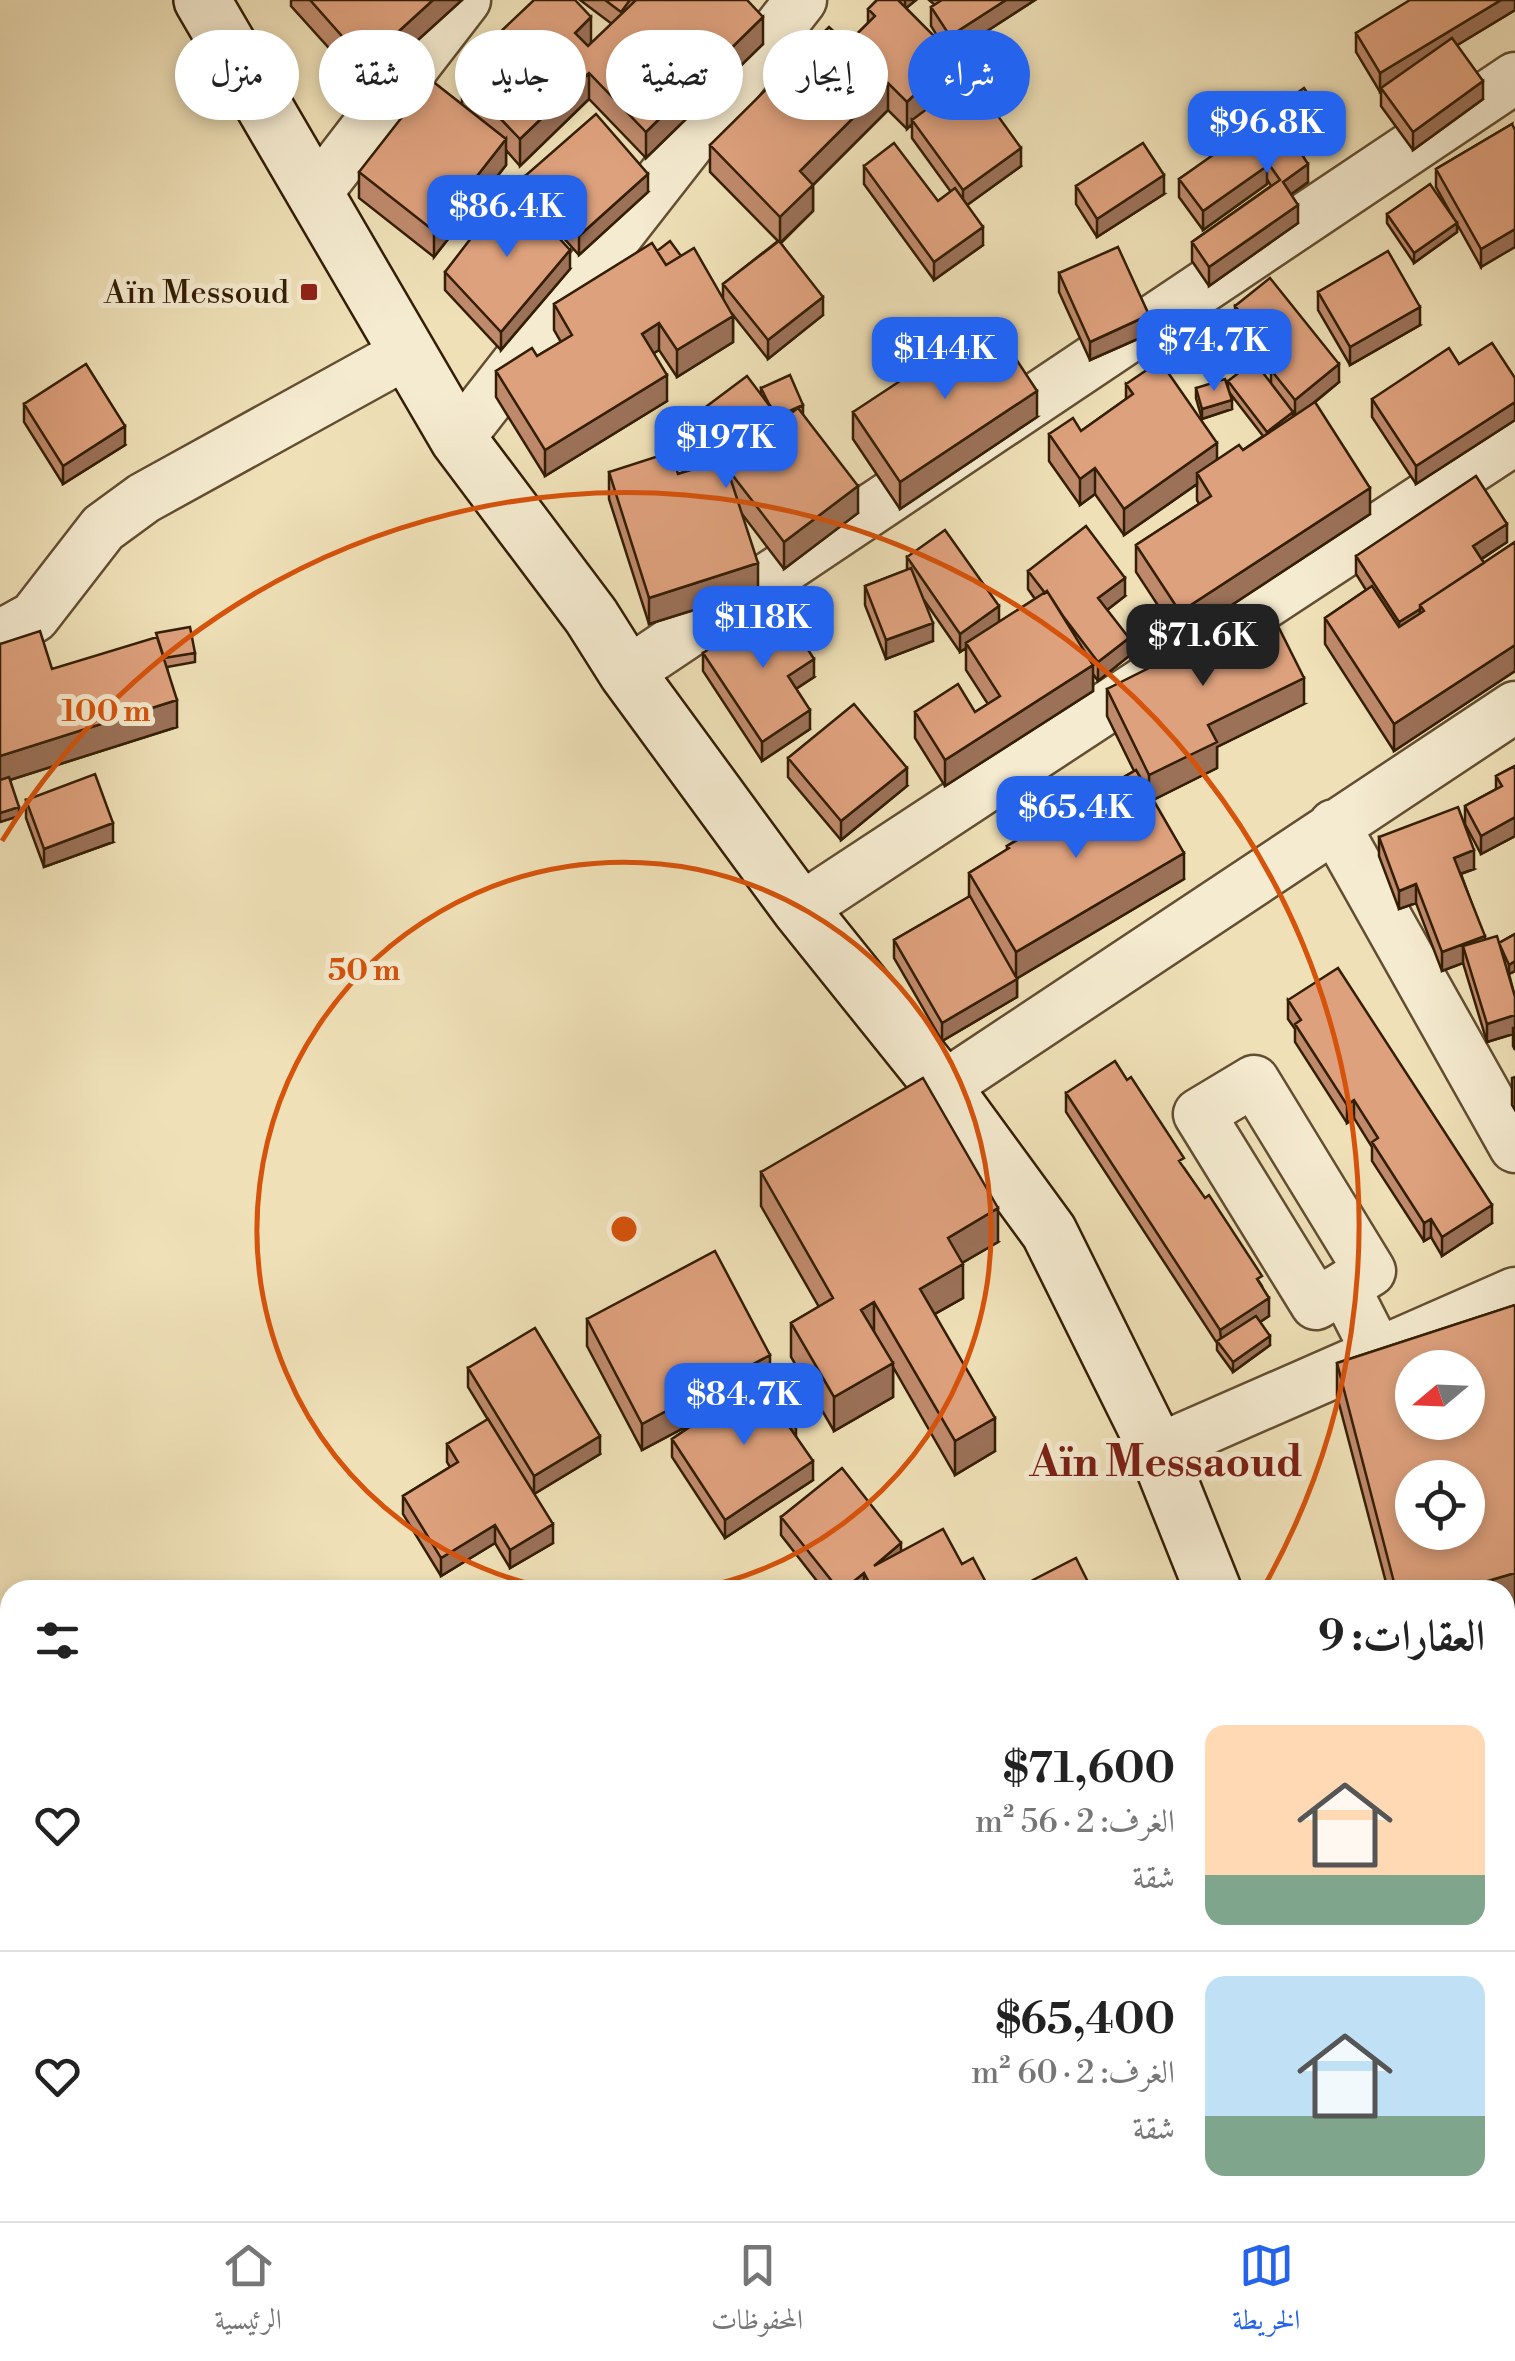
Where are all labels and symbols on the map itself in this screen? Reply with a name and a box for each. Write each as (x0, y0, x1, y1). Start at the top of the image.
pin: $96.8K (1186, 91, 1348, 176)
pin: $86.4K (426, 175, 588, 260)
place label: Aïn Messoud (103, 273, 289, 313)
marker: Aïn Messoud (298, 281, 320, 303)
pin: $74.7K (1133, 309, 1295, 394)
pin: $144K (875, 317, 1015, 402)
pin: $197K (656, 406, 796, 491)
pin: $118K (693, 586, 833, 671)
pin: $71.6K (1122, 604, 1284, 689)
text: 100 m (61, 693, 151, 731)
pin: $65.4K (995, 776, 1157, 861)
text: 50 m (328, 952, 400, 990)
centre of rings (606, 1211, 642, 1247)
north arrow (1395, 1350, 1485, 1440)
pin: $84.7K (663, 1363, 825, 1448)
district label: Aïn Messaoud (1028, 1437, 1303, 1490)

